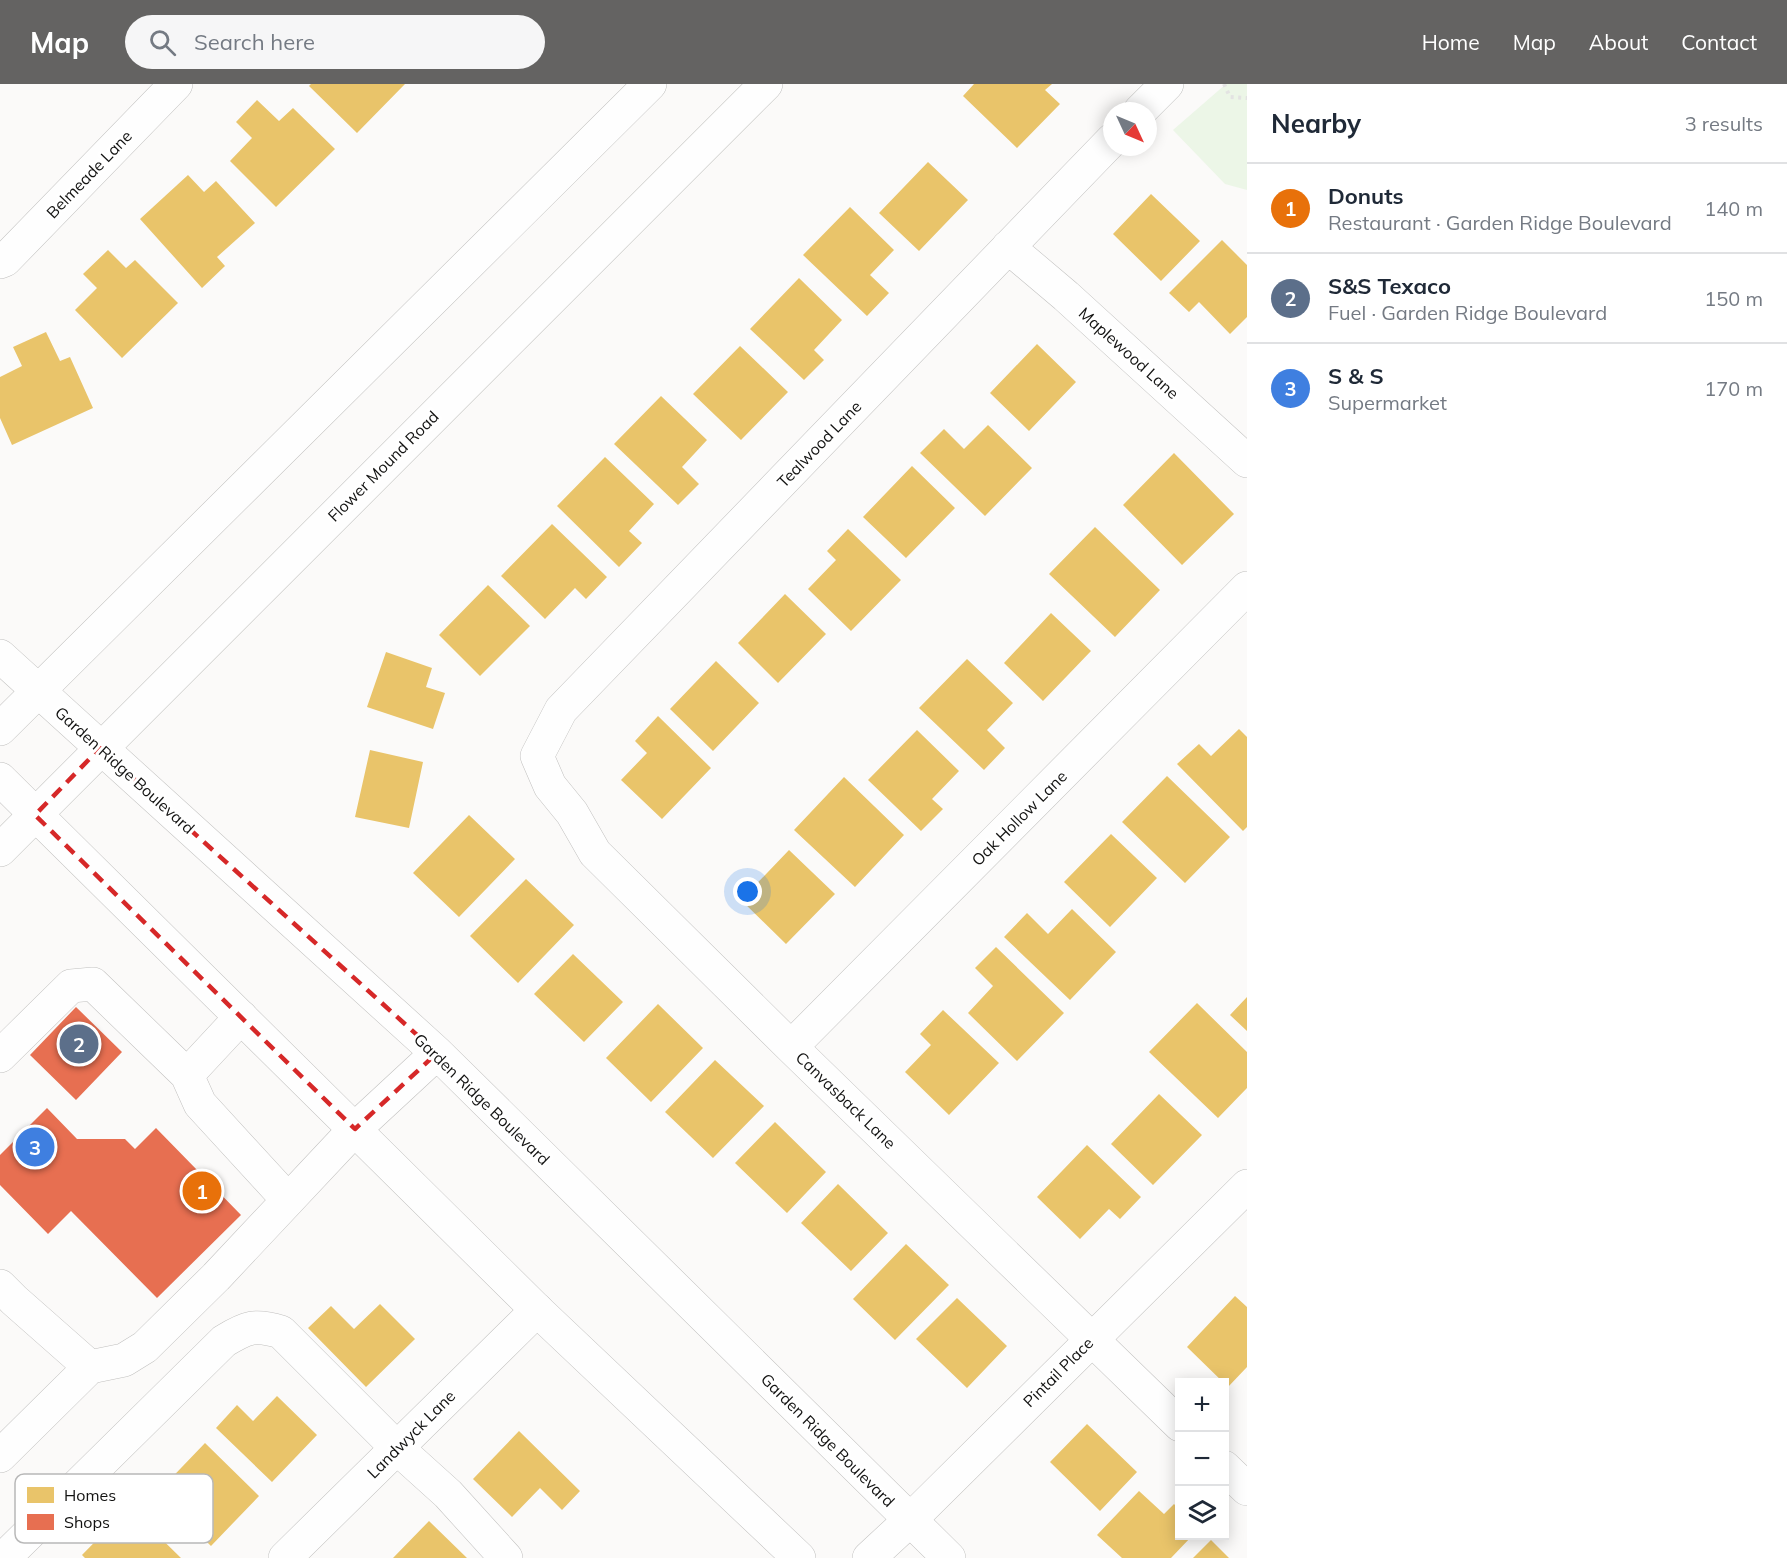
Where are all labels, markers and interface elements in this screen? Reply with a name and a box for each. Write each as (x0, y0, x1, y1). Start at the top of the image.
search box (125, 15, 545, 69)
text: Map (30, 25, 89, 60)
icon: search (146, 26, 179, 59)
text: Search here (194, 28, 315, 56)
text: Home (1422, 29, 1480, 55)
text: Map (1513, 29, 1556, 55)
text: About (1589, 29, 1648, 55)
text: Contact (1681, 29, 1757, 55)
north arrow (1103, 102, 1157, 156)
text: Nearby (1271, 107, 1361, 140)
text: 3 results (1685, 111, 1763, 136)
street label: Belmeade Lane (42, 126, 136, 222)
text: Donuts (1328, 182, 1404, 210)
text: 1 (1285, 196, 1297, 221)
text: 140 m (1704, 196, 1763, 221)
text: Restaurant · Garden Ridge Boulevard (1328, 210, 1672, 235)
text: S&S Texaco (1328, 272, 1451, 300)
text: 2 (1285, 286, 1297, 311)
text: 150 m (1704, 286, 1763, 311)
text: Fuel · Garden Ridge Boulevard (1328, 300, 1607, 325)
street label: Maplewood Lane (1075, 303, 1183, 403)
text: S & S (1328, 362, 1384, 390)
text: 3 (1285, 376, 1297, 401)
text: 170 m (1704, 376, 1763, 401)
text: Supermarket (1328, 390, 1447, 415)
street label: Tealwood Lane (773, 396, 865, 492)
street label: Flower Mound Road (323, 406, 443, 526)
street label: Garden Ridge Boulevard (51, 702, 199, 838)
street label: Oak Hollow Lane (967, 766, 1071, 870)
your location (733, 877, 762, 906)
pin: 2 (60, 1022, 98, 1066)
street label: Garden Ridge Boulevard (410, 1029, 554, 1169)
street label: Canvasback Lane (792, 1047, 900, 1153)
pin: 3 (15, 1124, 54, 1170)
pin: 1 (182, 1168, 222, 1214)
street label: Pintail Place (1019, 1333, 1097, 1411)
street label: Garden Ridge Boulevard (757, 1369, 899, 1511)
map controls (1175, 1378, 1229, 1540)
button: + (1175, 1378, 1229, 1432)
street label: Landwyck Lane (363, 1386, 459, 1482)
button: − (1175, 1432, 1229, 1486)
legend (15, 1474, 213, 1543)
text: Homes (64, 1485, 116, 1505)
button: layers (1175, 1486, 1229, 1540)
text: Shops (64, 1512, 110, 1532)

